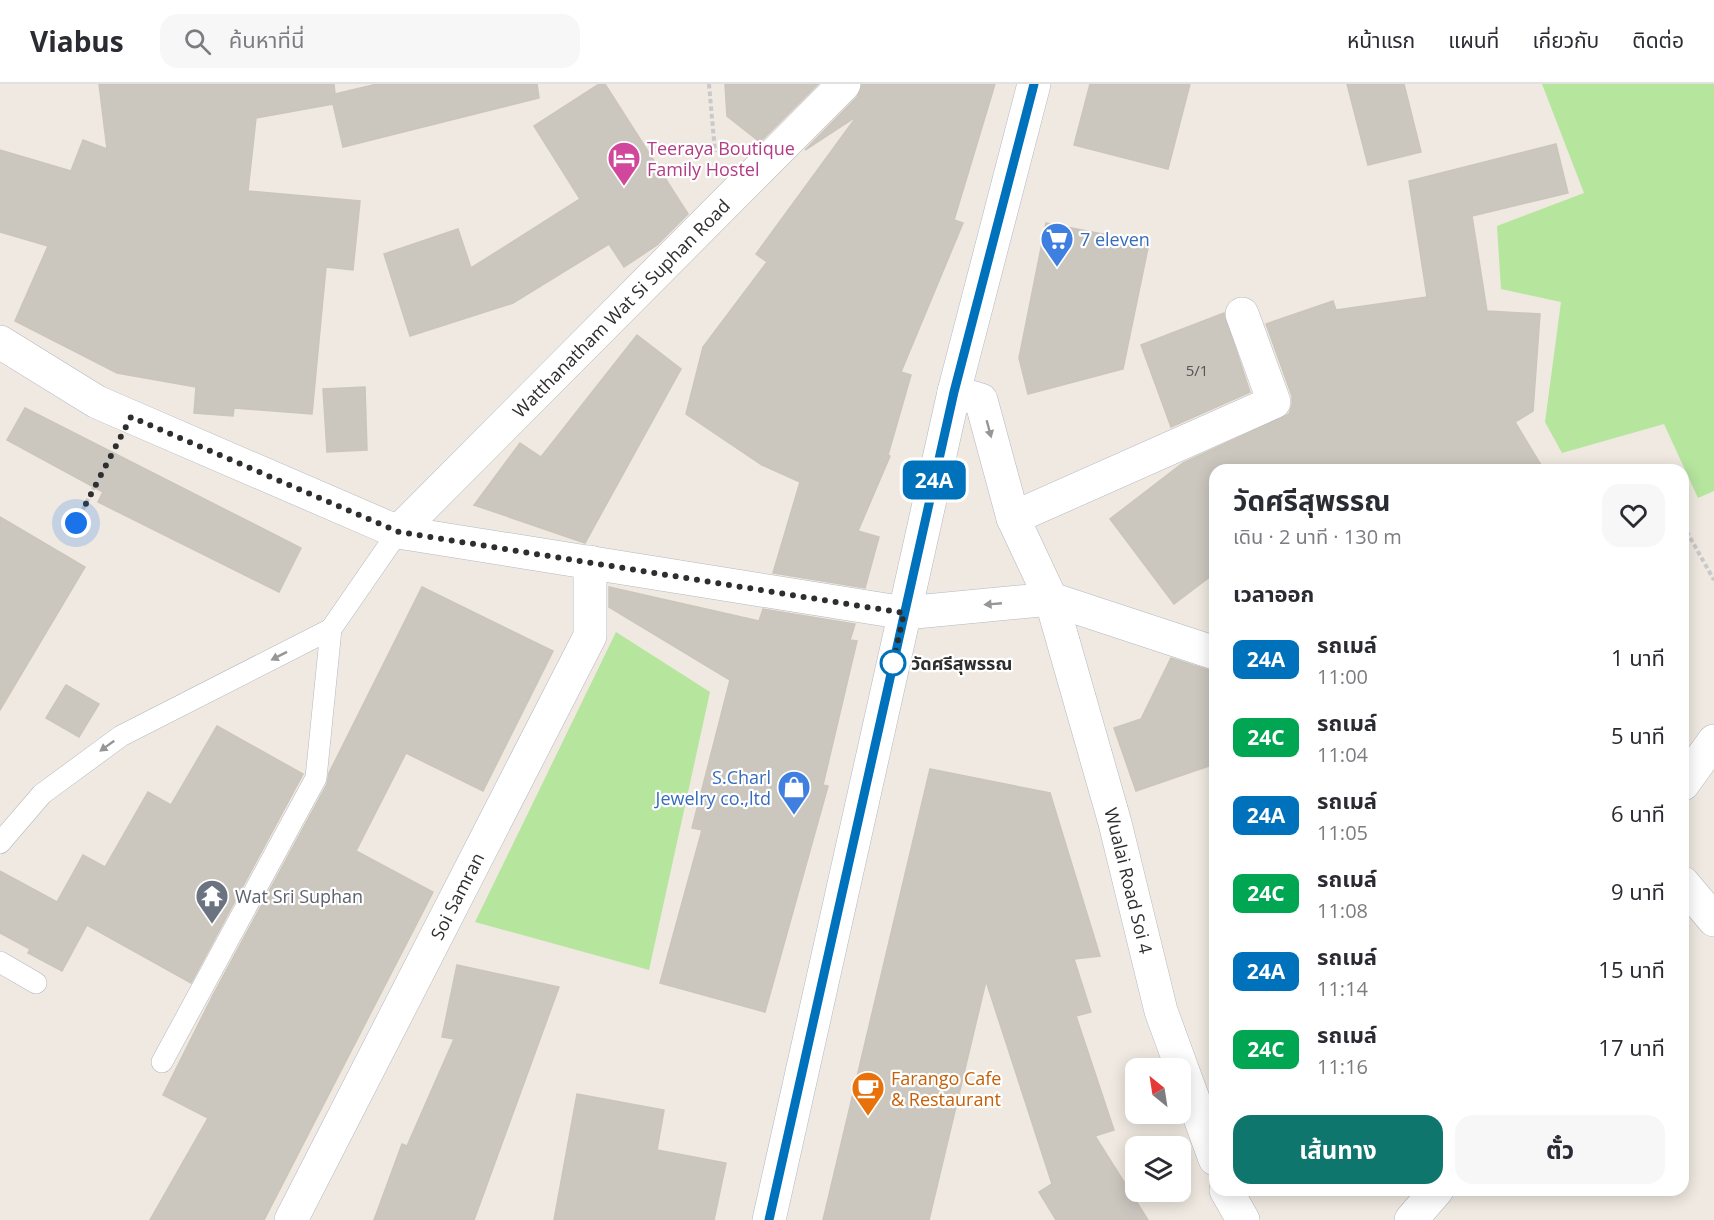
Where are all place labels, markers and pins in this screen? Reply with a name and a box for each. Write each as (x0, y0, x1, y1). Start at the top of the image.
place label: Teeraya Boutique Family Hostel (647, 136, 795, 181)
hotel icon: Teeraya Boutique Family Hostel (606, 140, 642, 187)
supermarket icon: 7 eleven (1039, 221, 1075, 268)
place label: 7 eleven (1080, 227, 1150, 251)
marker: วัดศรีสุพรรณ (880, 650, 906, 676)
place label: วัดศรีสุพรรณ (911, 651, 1012, 675)
place label: S.Charl Jewelry co.,ltd (654, 765, 771, 810)
shop icon: S.Charl Jewelry co.,ltd (776, 769, 812, 816)
temple icon: Wat Sri Suphan (194, 878, 230, 925)
place label: Wat Sri Suphan (235, 884, 363, 908)
place label: Farango Cafe & Restaurant (891, 1066, 1001, 1111)
cafe icon: Farango Cafe & Restaurant (850, 1070, 886, 1117)

